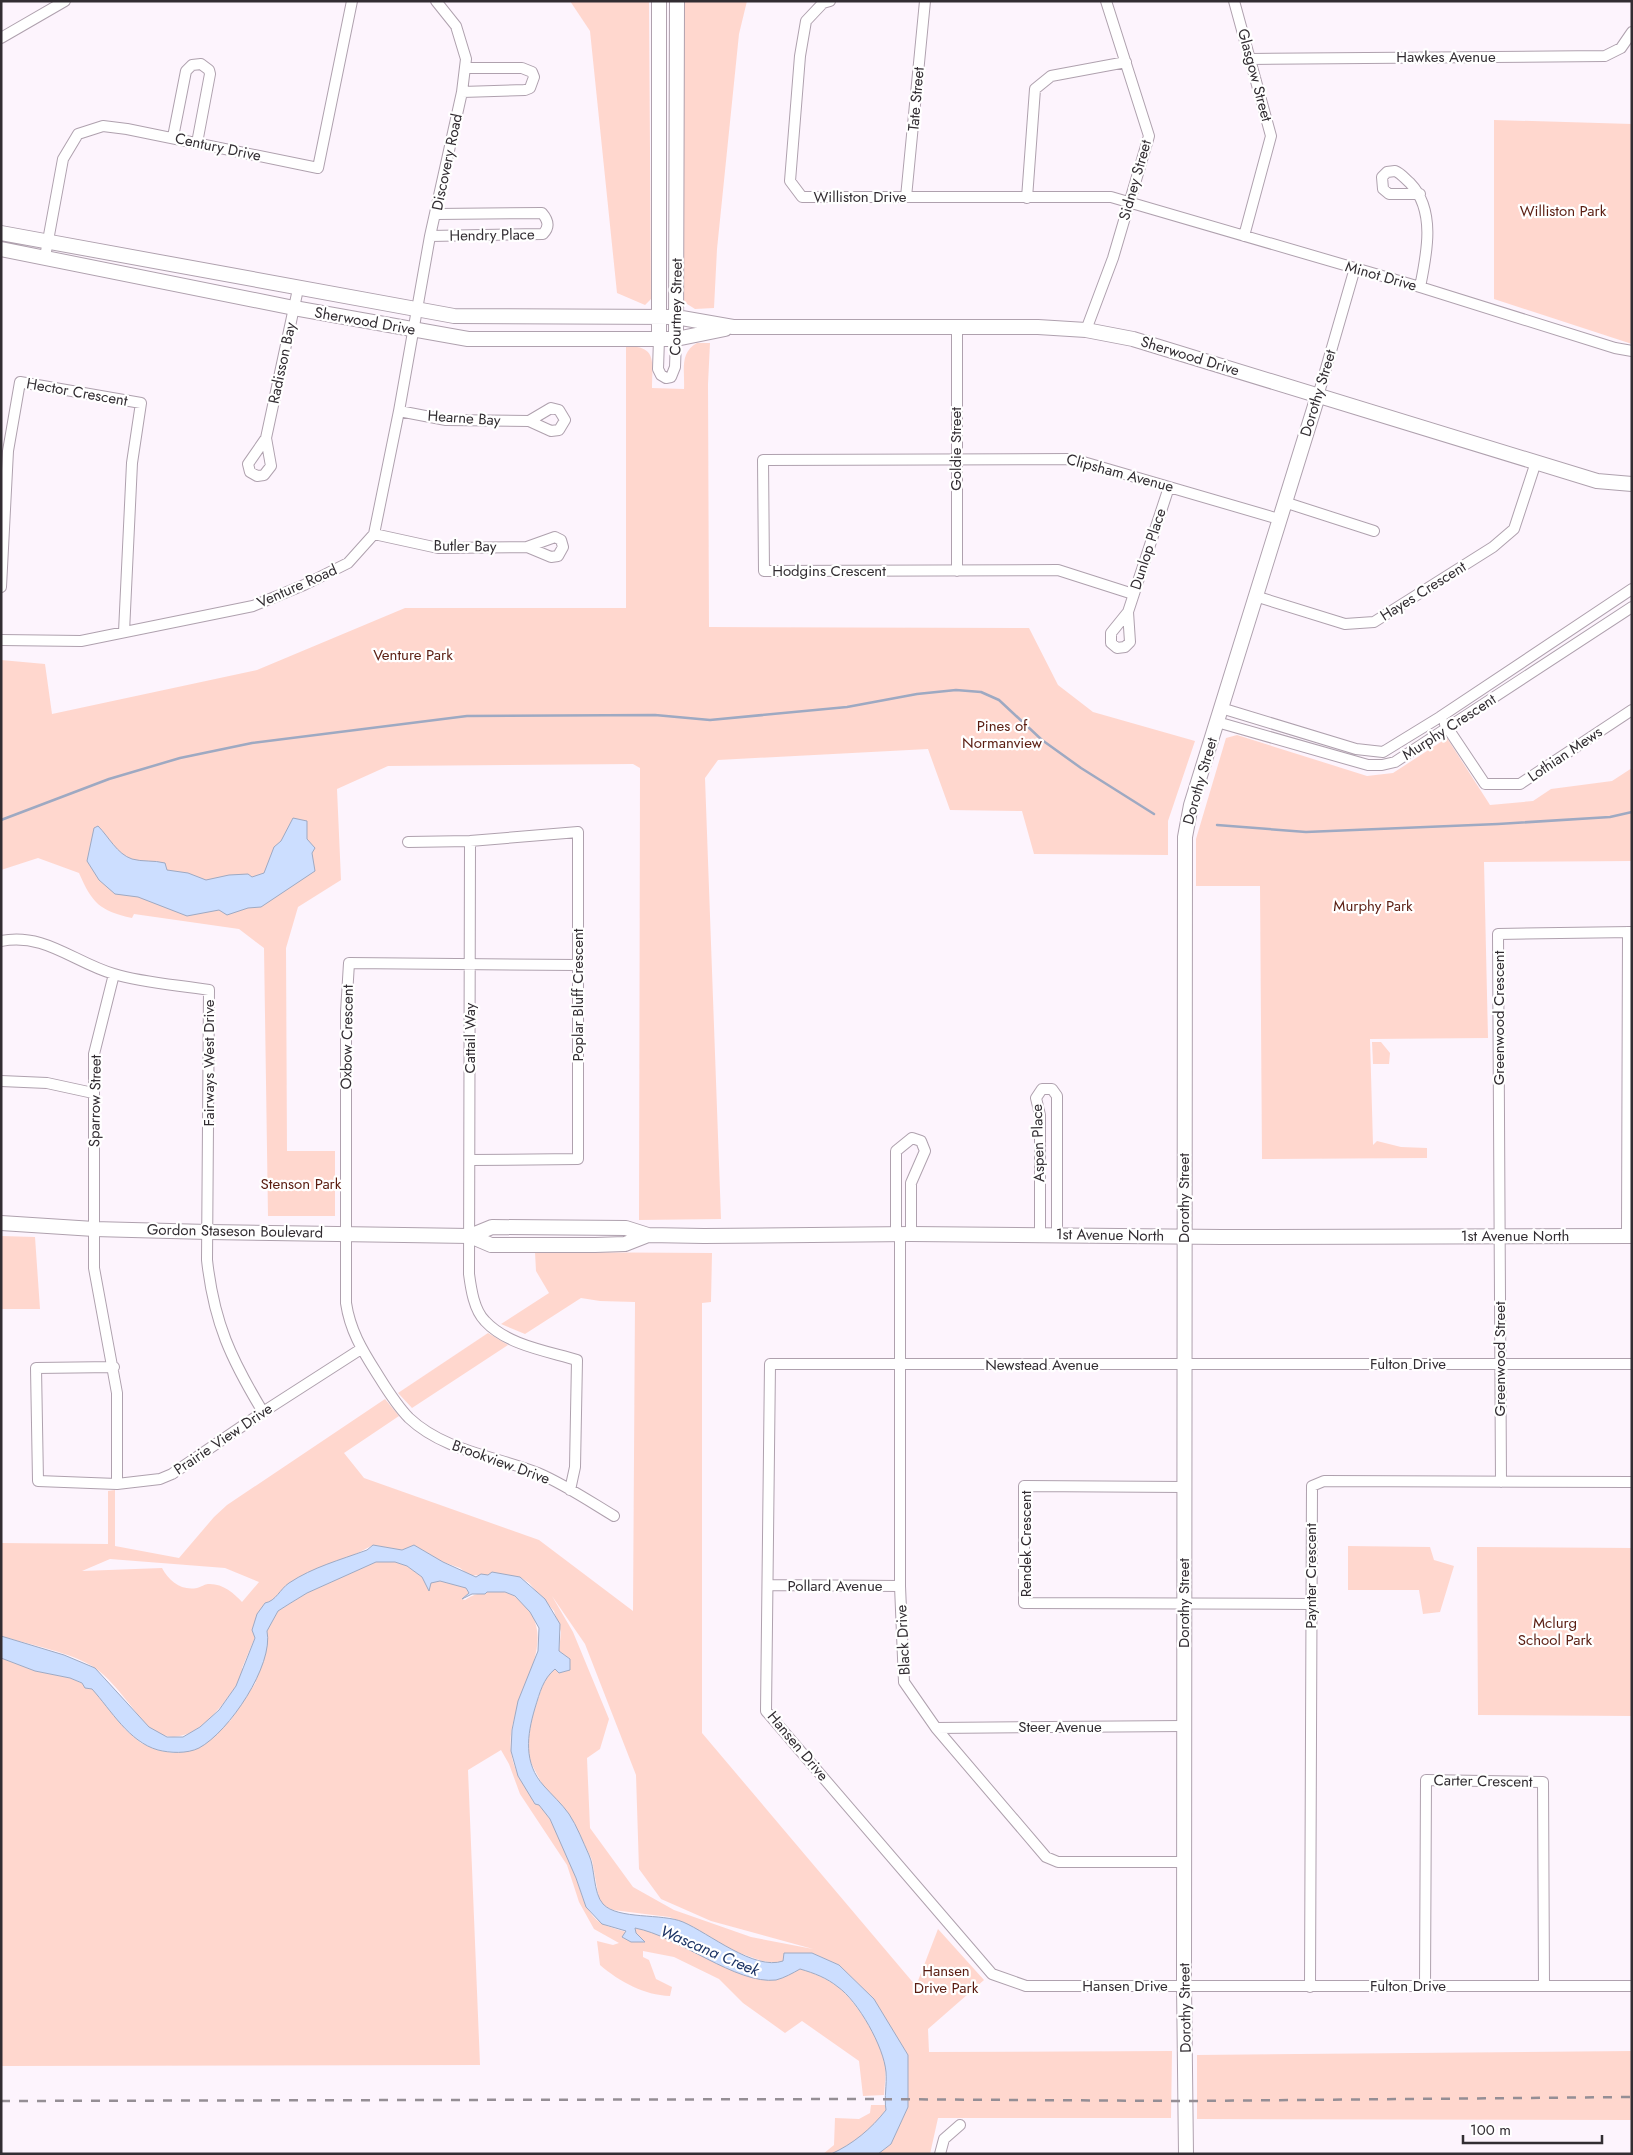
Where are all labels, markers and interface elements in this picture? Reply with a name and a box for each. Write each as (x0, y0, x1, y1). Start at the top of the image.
street label: Glasgow Street (1232, 26, 1278, 124)
street label: Hawkes Avenue (1396, 46, 1496, 68)
street label: Tate Street (902, 66, 930, 132)
street label: Discovery Road (426, 112, 468, 212)
street label: Century Drive (173, 127, 263, 167)
street label: Sidney Street (1113, 137, 1157, 223)
street label: Williston Drive (813, 186, 907, 208)
park label: Williston Park (1520, 200, 1607, 222)
street label: Hendry Place (449, 223, 535, 247)
street label: Minot Drive (1343, 255, 1420, 297)
street label: Courtney Street (664, 258, 688, 356)
street label: Sherwood Drive (313, 301, 417, 341)
street label: Radisson Bay (263, 320, 301, 406)
street label: Sherwood Drive (1138, 331, 1242, 382)
street label: Dorothy Street (1294, 346, 1342, 439)
street label: Hector Crescent (25, 372, 130, 412)
street label: Hearne Bay (427, 404, 502, 432)
street label: Goldie Street (945, 407, 967, 491)
street label: Clipsham Avenue (1064, 448, 1176, 498)
street label: Dunlop Place (1124, 505, 1172, 593)
street label: Butler Bay (433, 534, 497, 558)
street label: Hayes Crescent (1376, 556, 1471, 626)
street label: Venture Road (254, 559, 340, 613)
street label: Hodgins Crescent (772, 560, 886, 582)
park label: Venture Park (373, 644, 453, 666)
street label: Murphy Crescent (1398, 688, 1501, 766)
park label: Pines of Normanview (962, 715, 1043, 754)
street label: Lothian Mews (1523, 721, 1607, 787)
street label: Dorothy Street (1177, 734, 1223, 827)
park label: Murphy Park (1333, 895, 1413, 917)
street label: Poplar Bluff Crescent (567, 928, 589, 1061)
street label: Greenwood Crescent (1488, 950, 1510, 1085)
street label: Oxbow Crescent (335, 984, 359, 1090)
street label: Fairways West Drive (198, 999, 220, 1127)
street label: Cattail Way (459, 1002, 481, 1073)
street label: Sparrow Street (83, 1054, 107, 1147)
street label: Aspen Place (1026, 1103, 1050, 1183)
street label: Dorothy Street (1173, 1153, 1195, 1243)
park label: Stenson Park (261, 1173, 342, 1195)
street label: Gordon Staseson Boulevard (147, 1218, 323, 1244)
street label: 1st Avenue North (1056, 1223, 1164, 1247)
street label: 1st Avenue North (1461, 1225, 1569, 1247)
street label: Greenwood Street (1489, 1301, 1511, 1417)
street label: Fulton Drive (1370, 1353, 1446, 1375)
street label: Newstead Avenue (985, 1354, 1099, 1376)
street label: Prairie View Drive (169, 1398, 277, 1480)
street label: Brookview Drive (449, 1434, 553, 1490)
street label: Rendek Crescent (1015, 1490, 1037, 1597)
street label: Paynter Crescent (1300, 1523, 1322, 1629)
street label: Dorothy Street (1173, 1558, 1195, 1648)
street label: Pollard Avenue (788, 1575, 883, 1597)
street label: Black Drive (890, 1604, 916, 1676)
park label: Mclurg School Park (1518, 1612, 1593, 1651)
street label: Hansen Drive (762, 1706, 834, 1786)
street label: Steer Avenue (1018, 1716, 1102, 1738)
street label: Carter Crescent (1433, 1769, 1533, 1793)
water label: Wascana Creek (657, 1919, 764, 1982)
park label: Hansen Drive Park (914, 1960, 979, 1999)
street label: Dorothy Street (1173, 1963, 1197, 2053)
street label: Hansen Drive (1082, 1975, 1168, 1997)
street label: Fulton Drive (1370, 1975, 1446, 1997)
scale bar (1463, 2112, 1602, 2144)
text: 100 m (1470, 2119, 1511, 2141)

